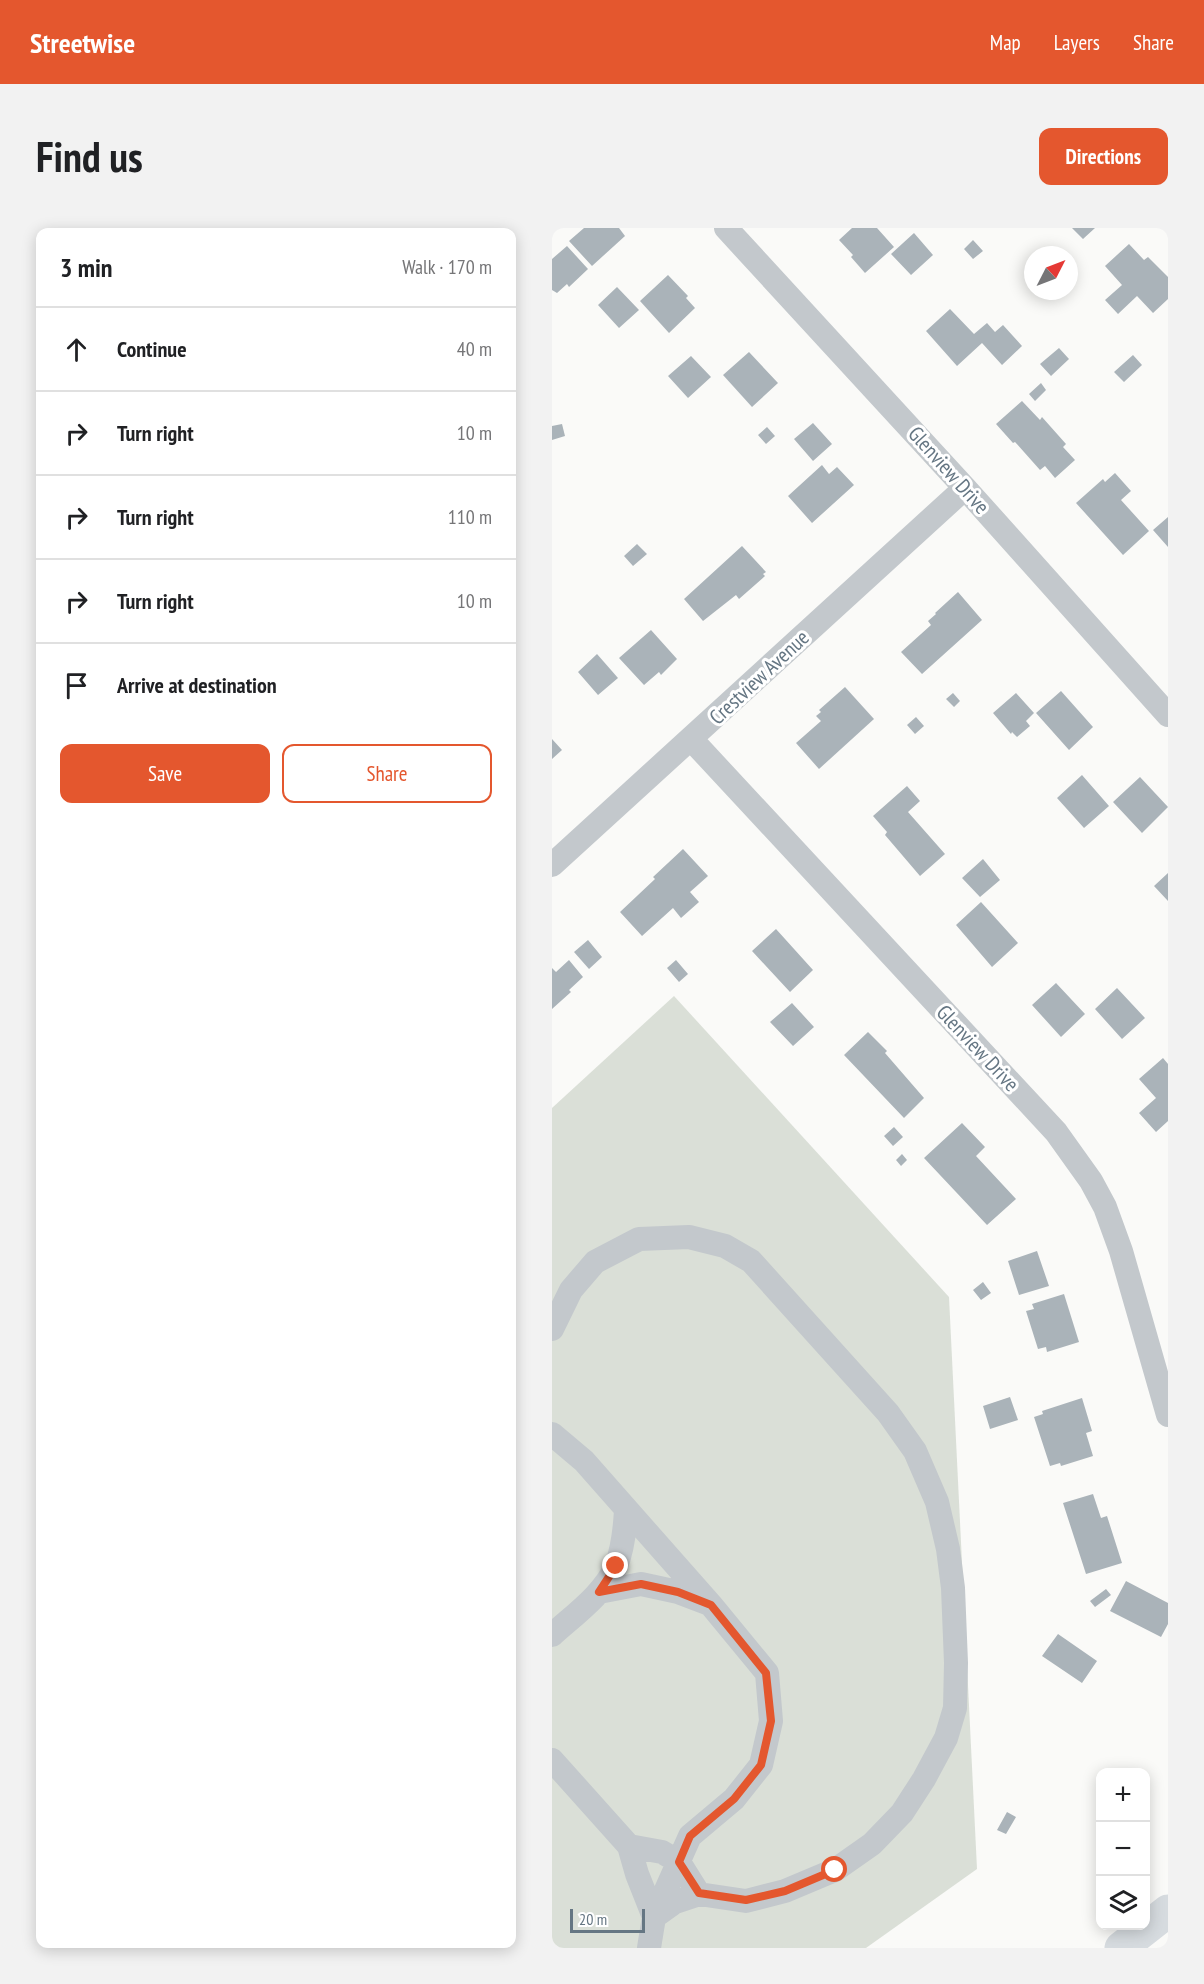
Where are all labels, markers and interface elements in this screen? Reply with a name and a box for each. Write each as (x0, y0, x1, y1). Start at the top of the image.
text: Streetwise (30, 24, 135, 61)
text: Map (990, 29, 1021, 56)
text: Layers (1054, 29, 1100, 56)
text: Share (1133, 29, 1174, 56)
button: Directions (1039, 128, 1168, 185)
text: Find us (36, 129, 143, 184)
north arrow (1024, 246, 1078, 300)
text: 3 min (60, 251, 113, 284)
text: Walk · 170 m (402, 254, 492, 280)
icon: ahead (60, 333, 93, 366)
text: Continue (117, 335, 187, 363)
text: 40 m (457, 336, 492, 362)
icon: right (60, 417, 93, 450)
text: Turn right (117, 419, 194, 447)
text: 10 m (457, 420, 492, 446)
street label: Glenview Drive (903, 420, 995, 520)
icon: right (60, 501, 93, 534)
text: Turn right (117, 503, 194, 531)
text: 110 m (448, 504, 492, 530)
icon: right (60, 585, 93, 618)
text: Turn right (117, 587, 194, 615)
text: 10 m (457, 588, 492, 614)
street label: Crestview Avenue (703, 624, 815, 730)
icon: arrive (60, 669, 93, 702)
text: Arrive at destination (117, 671, 277, 699)
button: Save (60, 744, 270, 803)
button: Share (282, 744, 492, 803)
street label: Glenview Drive (931, 999, 1025, 1097)
route end (602, 1552, 628, 1578)
map controls (1096, 1768, 1150, 1930)
button: + (1096, 1768, 1150, 1822)
button: − (1096, 1822, 1150, 1876)
route start (821, 1856, 847, 1882)
button: layers (1096, 1876, 1150, 1930)
scale bar (570, 1906, 645, 1934)
text: 20 m (579, 1909, 607, 1929)

